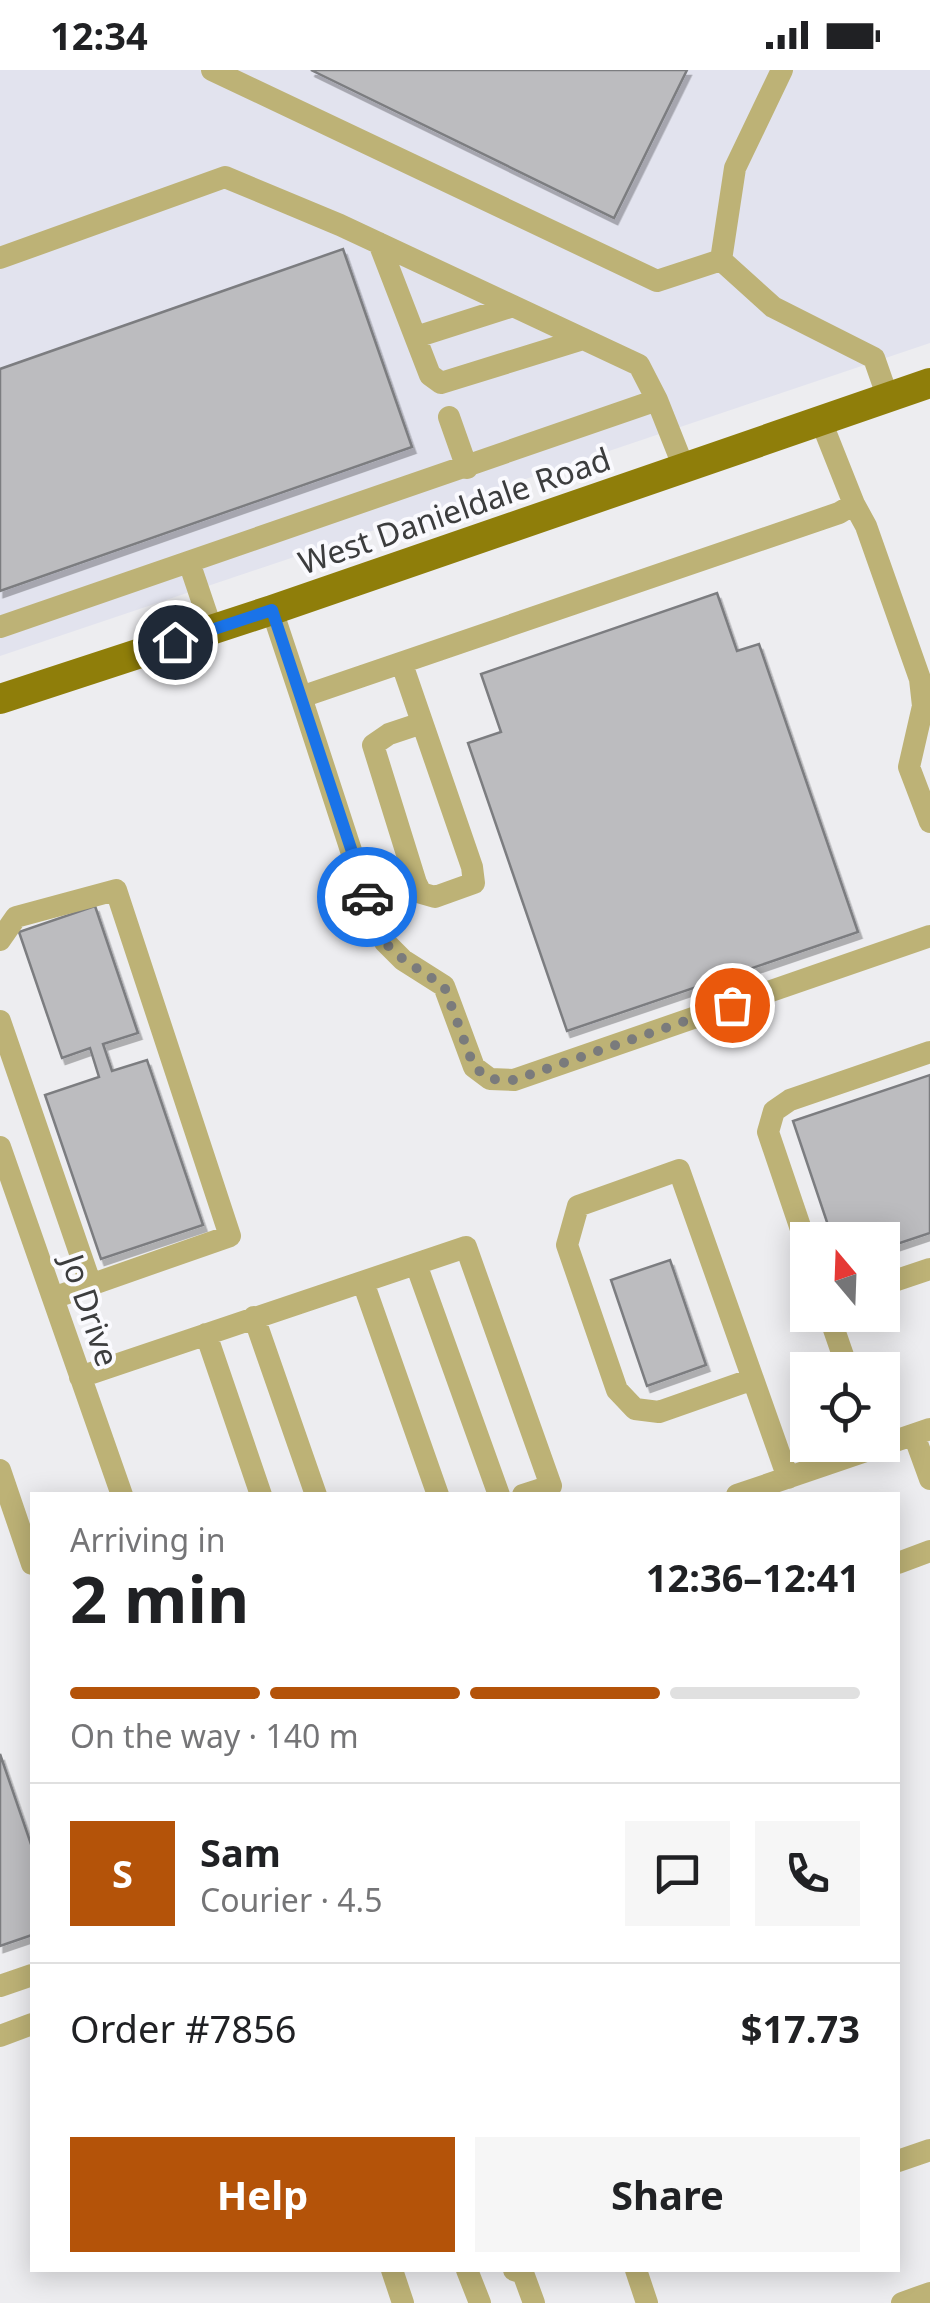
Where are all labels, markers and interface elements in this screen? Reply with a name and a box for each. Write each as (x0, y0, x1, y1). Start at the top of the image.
text: 12:34 (50, 9, 148, 61)
street label: West Danieldale Road (292, 436, 616, 584)
pin (133, 600, 218, 685)
icon: home (148, 615, 203, 670)
courier (317, 847, 417, 947)
icon: car (340, 870, 395, 925)
pin (690, 963, 775, 1048)
icon: bag (705, 978, 760, 1033)
north arrow (790, 1222, 900, 1332)
map controls (790, 1222, 900, 1462)
street label: Jo Drive (51, 1246, 130, 1372)
button: locate (790, 1352, 900, 1462)
text: Arriving in (70, 1518, 225, 1561)
text: 12:36–12:41 (646, 1551, 860, 1603)
text: 2 min (70, 1554, 249, 1642)
text: On the way · 140 m (70, 1714, 359, 1757)
button: chat (625, 1821, 730, 1926)
button: phone (755, 1821, 860, 1926)
text: Sam (200, 1826, 281, 1878)
text: S (112, 1847, 133, 1899)
text: Courier · 4.5 (200, 1878, 383, 1921)
text: Order #7856 (70, 2002, 296, 2054)
text: $17.73 (741, 2002, 860, 2054)
button: Help (70, 2137, 455, 2252)
button: Share (475, 2137, 860, 2252)

